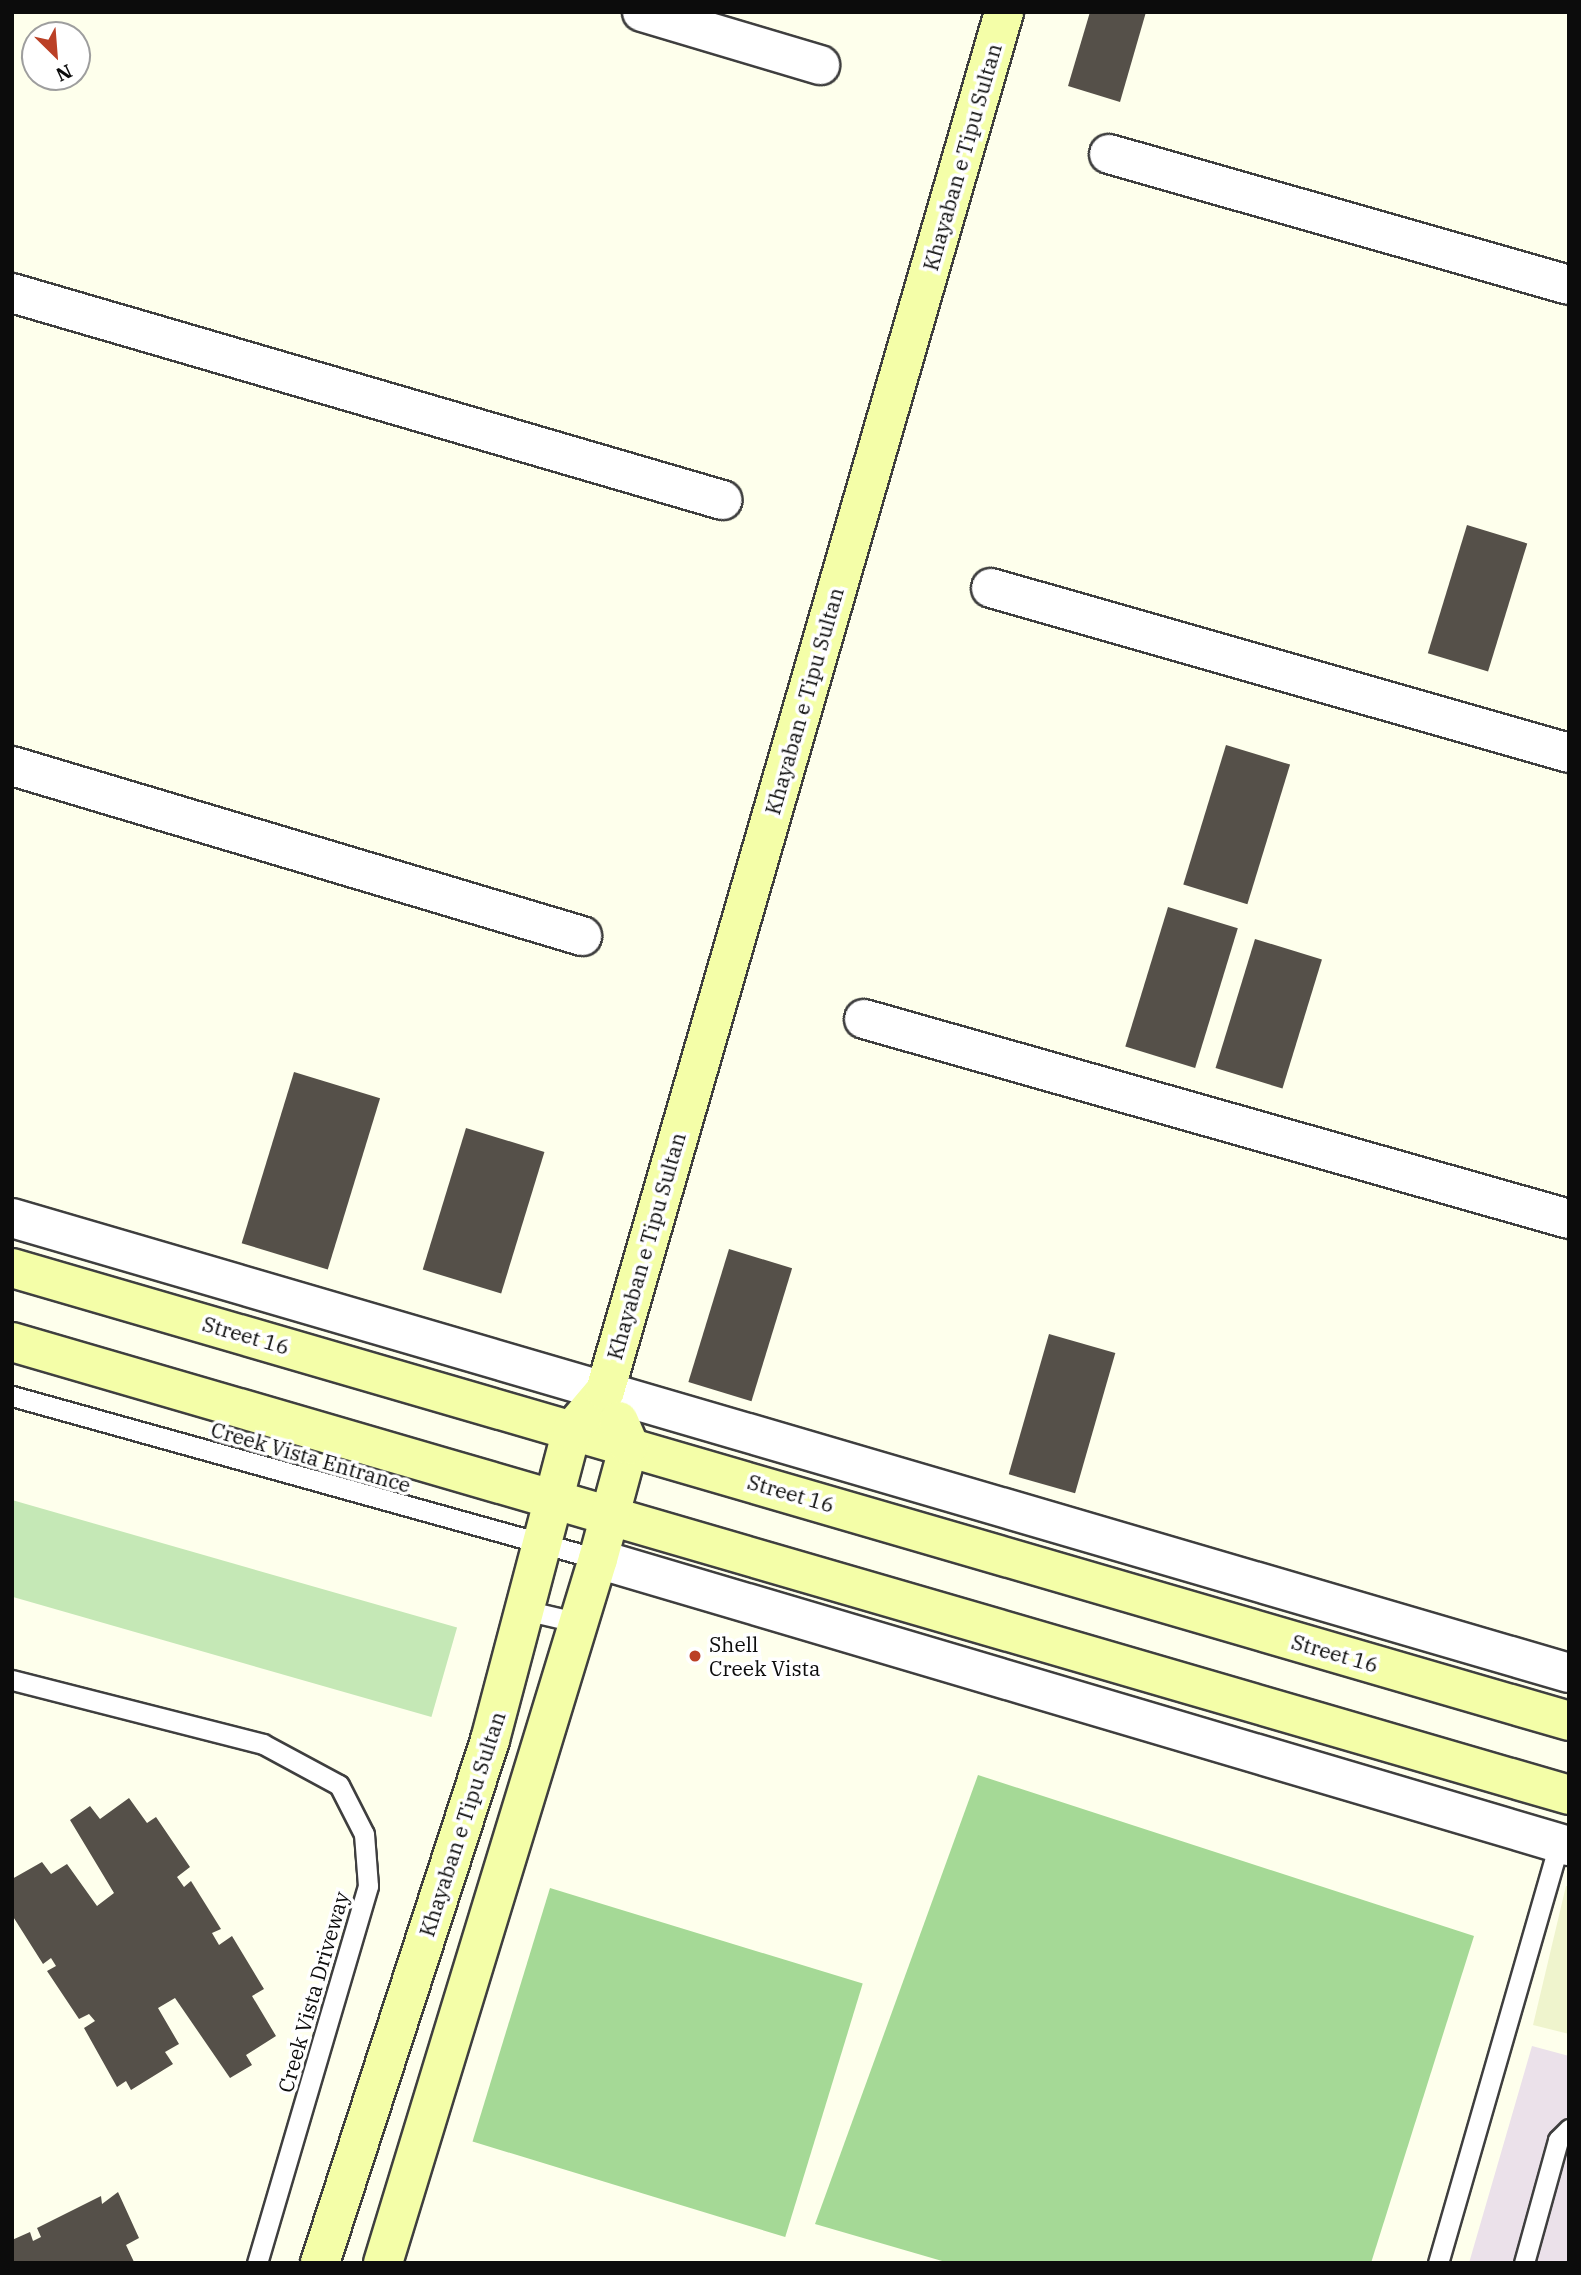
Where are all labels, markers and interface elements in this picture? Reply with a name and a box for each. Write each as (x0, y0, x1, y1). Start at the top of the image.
north arrow (21, 21, 91, 91)
street label: Khayaban e Tipu Sultan (917, 41, 1007, 273)
text: N (52, 59, 76, 87)
street label: Khayaban e Tipu Sultan (759, 585, 849, 817)
street label: Khayaban e Tipu Sultan (601, 1130, 691, 1362)
street label: Street 16 (200, 1311, 292, 1359)
street label: Creek Vista Entrance (208, 1416, 414, 1498)
street label: Street 16 (745, 1469, 837, 1517)
street label: Street 16 (1289, 1629, 1381, 1677)
place label: Shell Creek Vista (709, 1631, 820, 1681)
marker: Shell Creek Vista (687, 1648, 703, 1664)
street label: Khayaban e Tipu Sultan (414, 1708, 510, 1940)
street label: Creek Vista Driveway (272, 1889, 354, 2095)

